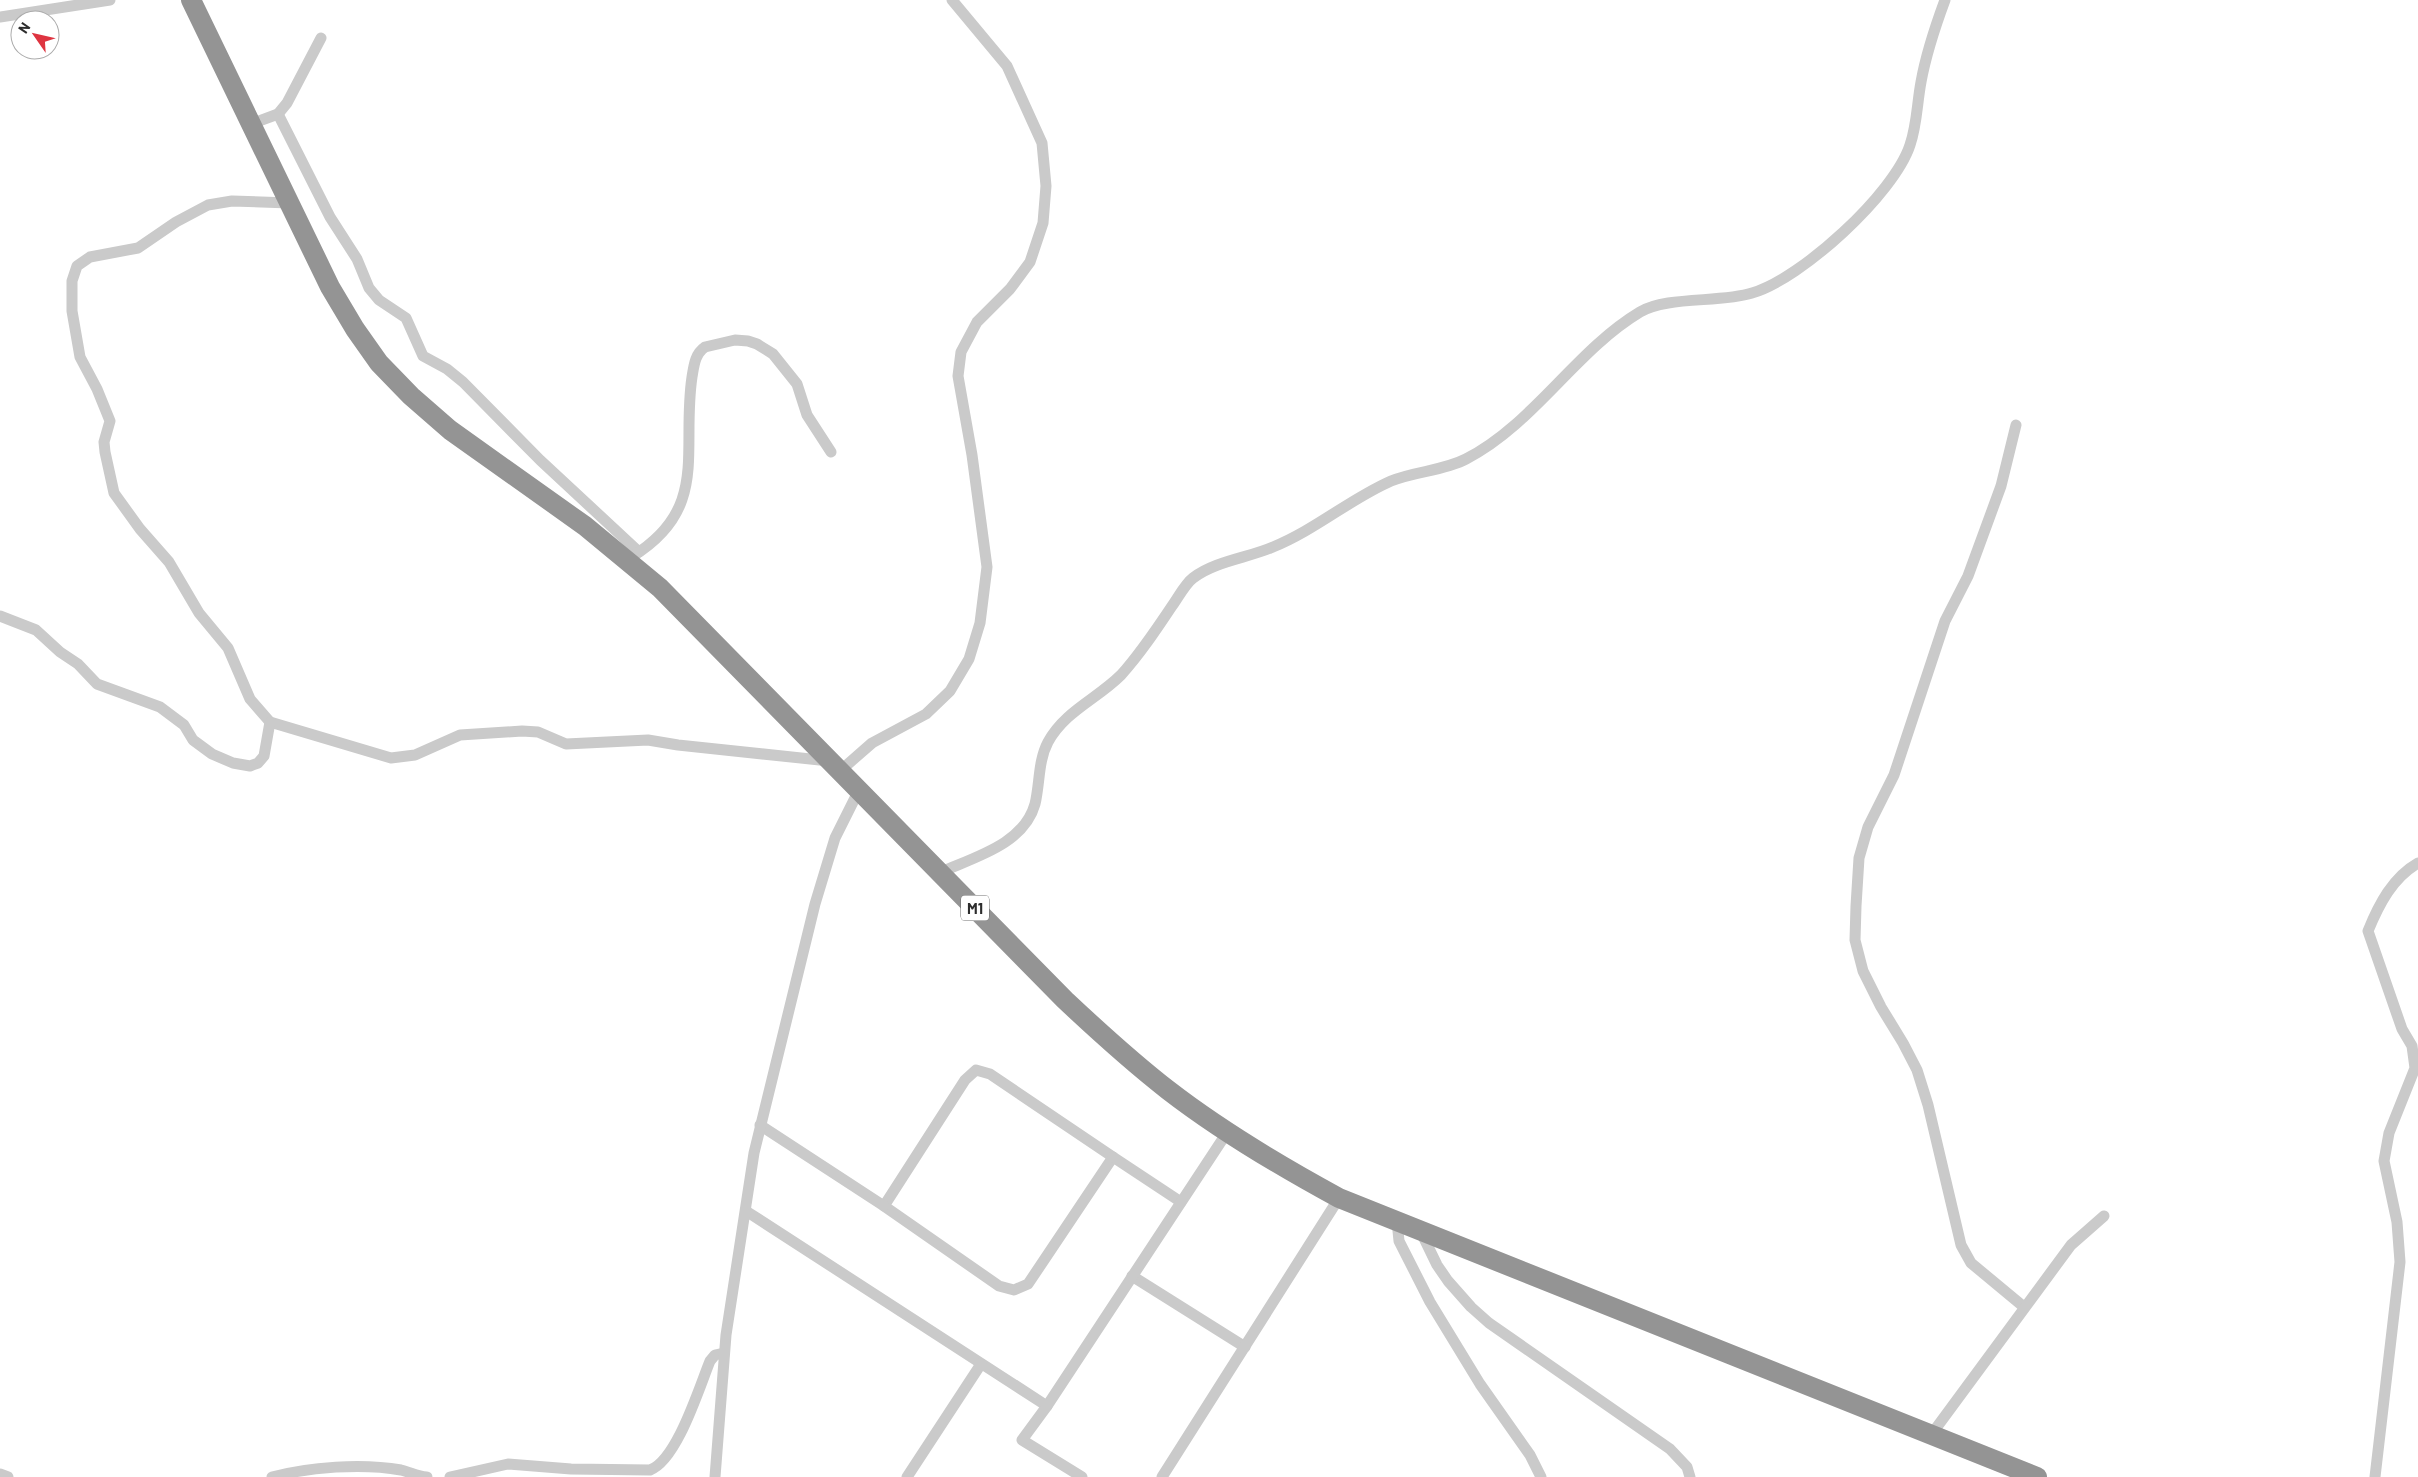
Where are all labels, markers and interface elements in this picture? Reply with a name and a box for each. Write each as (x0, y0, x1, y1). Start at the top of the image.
north arrow (10, 10, 60, 60)
text: N (14, 19, 33, 36)
road number: M1 (961, 896, 989, 920)

